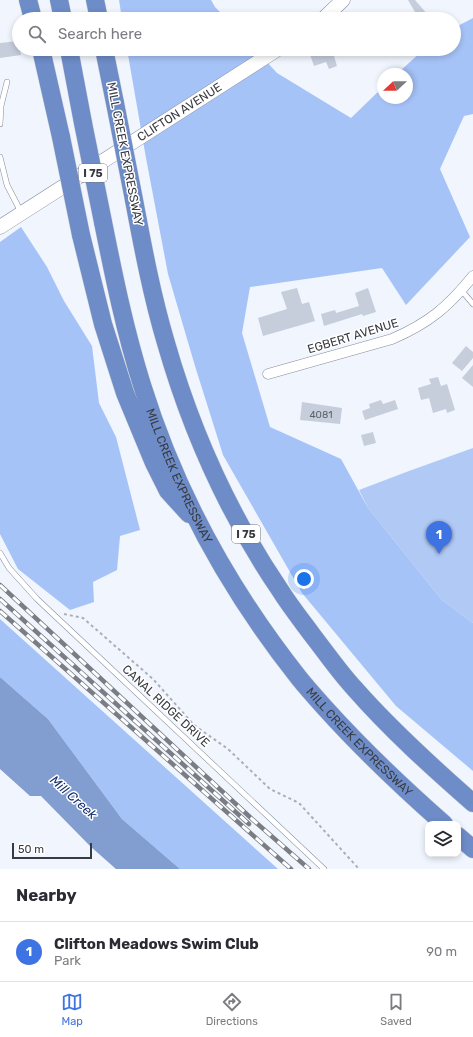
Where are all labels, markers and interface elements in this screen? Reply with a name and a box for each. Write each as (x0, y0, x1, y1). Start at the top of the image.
search box (12, 12, 461, 56)
icon: search (26, 23, 48, 45)
text: Search here (58, 25, 142, 43)
north arrow (377, 68, 413, 104)
street label: CLIFTON AVENUE (135, 80, 224, 144)
street label: MILL CREEK EXPRESSWAY (104, 81, 146, 227)
road number: I 75 (79, 164, 107, 182)
street label: EGBERT AVENUE (306, 316, 400, 356)
street label: MILL CREEK EXPRESSWAY (143, 407, 215, 546)
house number: 4081 (309, 409, 333, 421)
pin: 1 (426, 521, 452, 554)
road number: I 75 (232, 525, 260, 543)
your location (294, 569, 314, 589)
street label: CANAL RIDGE DRIVE (120, 662, 212, 750)
street label: MILL CREEK EXPRESSWAY (303, 685, 416, 799)
water label: Mill Creek (47, 772, 100, 822)
map controls (425, 821, 461, 857)
button: layers (425, 821, 461, 857)
scale bar (12, 841, 92, 860)
text: 50 m (18, 843, 44, 856)
text: Nearby (16, 885, 77, 905)
text: Clifton Meadows Swim Club (54, 935, 259, 953)
text: 1 (26, 944, 32, 959)
text: 90 m (426, 944, 457, 959)
text: Park (54, 953, 81, 968)
tab: Map (61, 991, 83, 1028)
tab: Directions (206, 991, 258, 1028)
tab: Saved (380, 991, 412, 1028)

